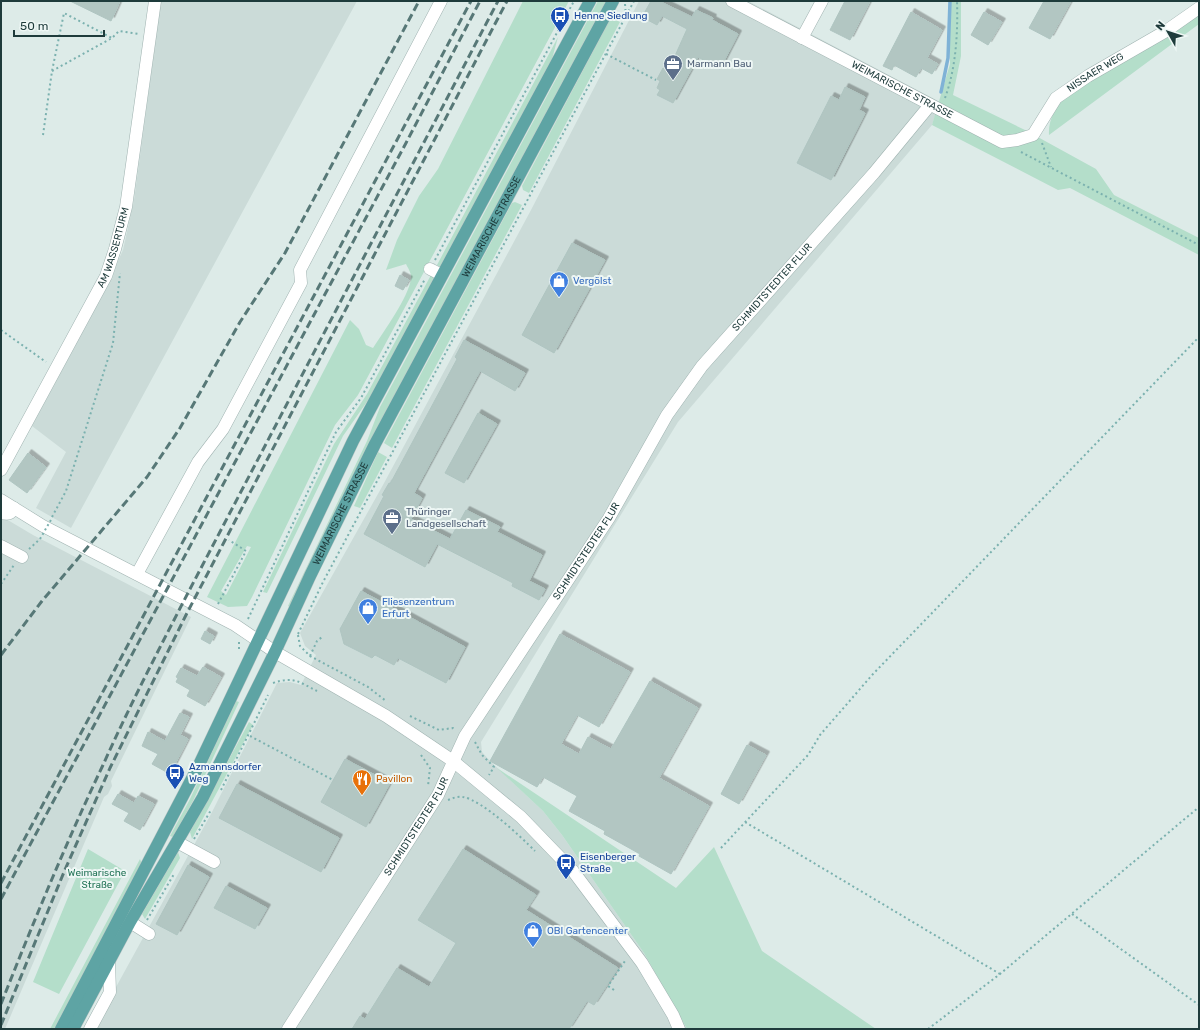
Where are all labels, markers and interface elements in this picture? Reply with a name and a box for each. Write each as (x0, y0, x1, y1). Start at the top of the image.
bus stop icon: Henne Siedlung (549, 5, 571, 33)
place label: Henne Siedlung (574, 10, 648, 22)
scale bar (14, 12, 104, 38)
north arrow (1148, 12, 1188, 52)
text: 50 m (20, 19, 48, 33)
text: N (1153, 19, 1168, 33)
street label: NISSAER WEG (1065, 51, 1126, 95)
office icon: Marmann Bau (662, 53, 684, 81)
place label: Marmann Bau (687, 58, 751, 70)
street label: WEIMARISCHE STRASSE (849, 58, 955, 121)
street label: WEIMARISCHE STRASSE (460, 174, 524, 280)
street label: AM WASSERTURM (95, 206, 132, 290)
street label: SCHMIDTSTEDTER FLUR (730, 240, 815, 334)
shop icon: Vergölst (548, 270, 570, 298)
place label: Vergölst (573, 275, 612, 287)
street label: WEIMARISCHE STRASSE (310, 460, 371, 567)
street label: SCHMIDTSTEDTER FLUR (551, 500, 623, 602)
place label: Thüringer Landgesellschaft (406, 506, 486, 530)
office icon: Thüringer Landgesellschaft (381, 507, 403, 535)
place label: Fliesenzentrum Erfurt (382, 596, 454, 620)
shop icon: Fliesenzentrum Erfurt (357, 597, 379, 625)
place label: Azmannsdorfer Weg (189, 761, 261, 785)
bus stop icon: Azmannsdorfer Weg (164, 762, 186, 790)
restaurant icon: Pavillon (351, 768, 373, 796)
place label: Pavillon (376, 773, 412, 785)
street label: SCHMIDTSTEDTER FLUR (382, 775, 452, 878)
place label: Eisenberger Straße (580, 851, 636, 875)
bus stop icon: Eisenberger Straße (555, 852, 577, 880)
park label: Weimarische Straße (68, 867, 127, 891)
shop icon: OBI Gartencenter (522, 920, 544, 948)
place label: OBI Gartencenter (547, 925, 628, 937)

